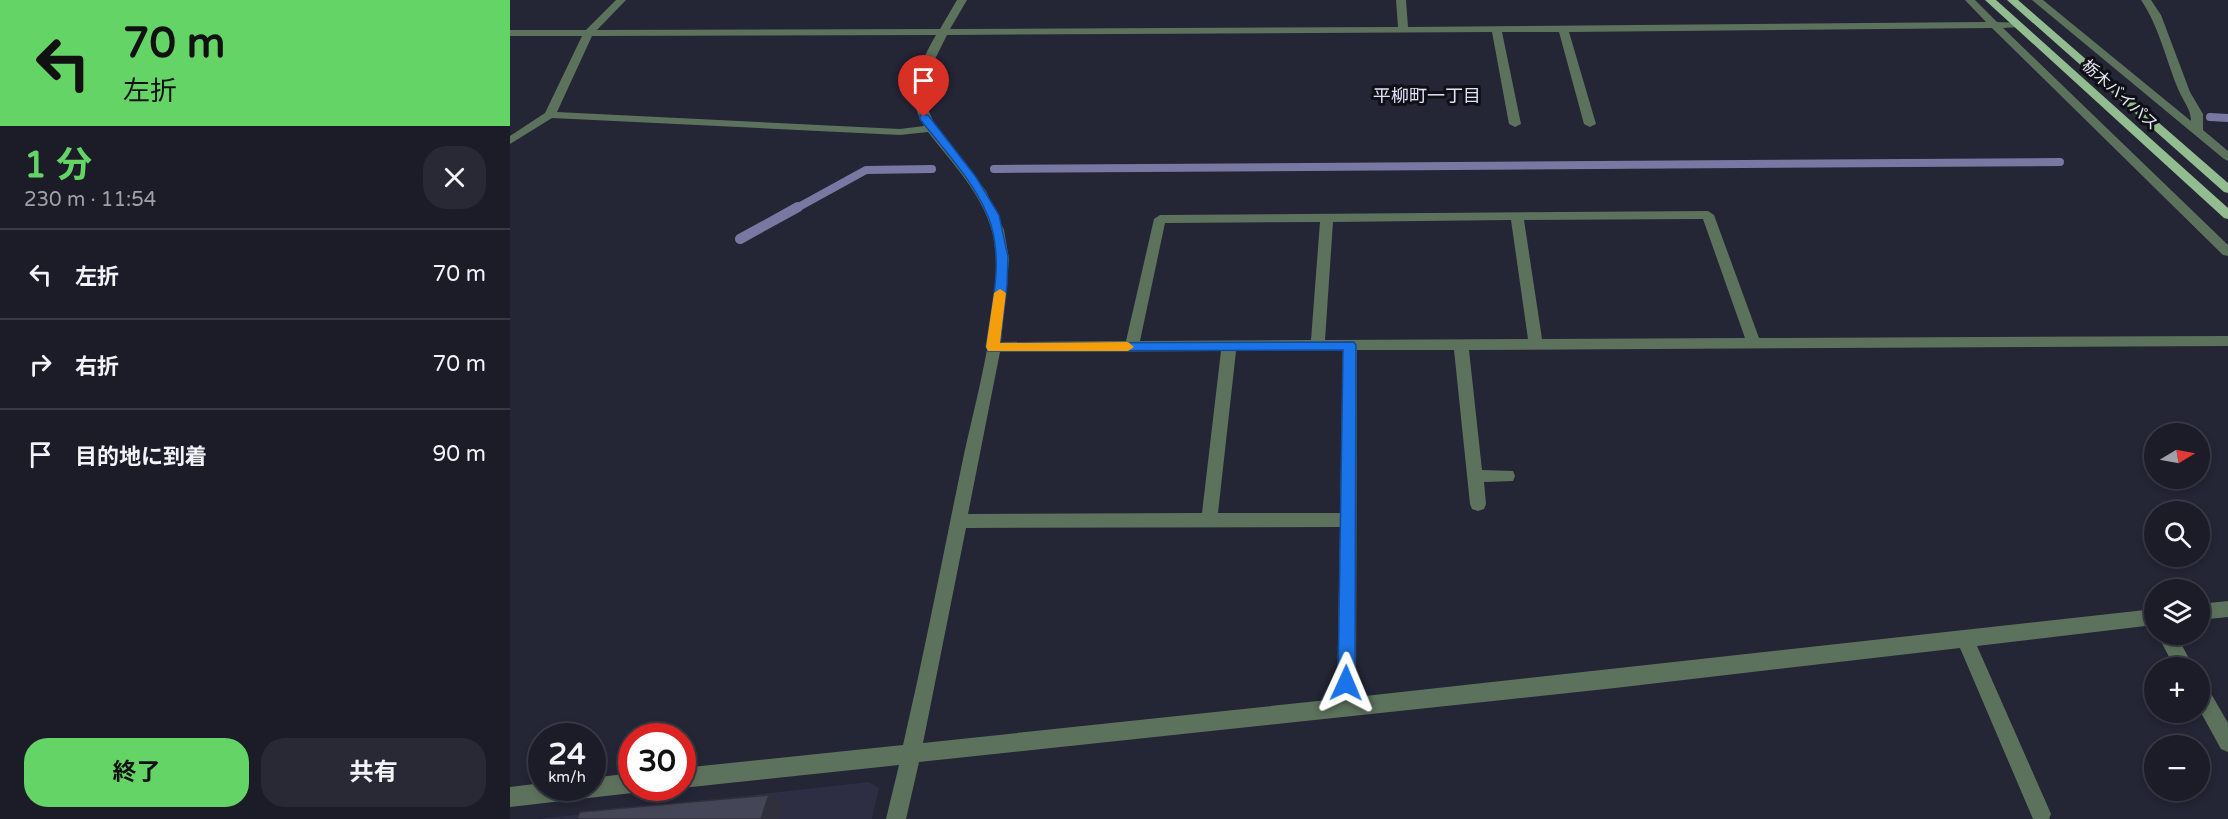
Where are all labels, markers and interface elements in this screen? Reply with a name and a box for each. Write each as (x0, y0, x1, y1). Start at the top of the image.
text: 70 m (123, 18, 225, 69)
icon: left (24, 24, 102, 102)
pin (898, 55, 949, 117)
street label: 栃木バイパス (2078, 56, 2162, 134)
icon: arrive (907, 64, 940, 97)
text: 左折 (123, 75, 177, 108)
district label: 平柳町一丁目 (1373, 85, 1481, 107)
text: 1 分 (24, 144, 92, 187)
button: close (423, 146, 486, 209)
text: 230 m · 11:54 (24, 188, 156, 212)
icon: left (24, 258, 57, 291)
text: 70 m (432, 261, 486, 287)
text: 左折 (75, 264, 119, 290)
icon: right (24, 348, 57, 381)
text: 70 m (432, 351, 486, 377)
text: 右折 (75, 354, 119, 380)
north arrow (2144, 423, 2210, 489)
map controls (2144, 423, 2210, 801)
icon: arrive (24, 438, 57, 471)
text: 90 m (432, 441, 486, 467)
text: 目的地に到着 (75, 444, 207, 470)
button: search (2144, 501, 2210, 567)
button: layers (2144, 579, 2210, 645)
position arrow (1314, 651, 1378, 715)
button: + (2144, 657, 2210, 723)
speed limit sign: 30 (618, 723, 696, 801)
button: − (2144, 735, 2210, 801)
text: 24 (548, 736, 586, 773)
button: 終了 (24, 738, 249, 807)
button: 共有 (261, 738, 486, 807)
text: km/h (548, 768, 586, 786)

